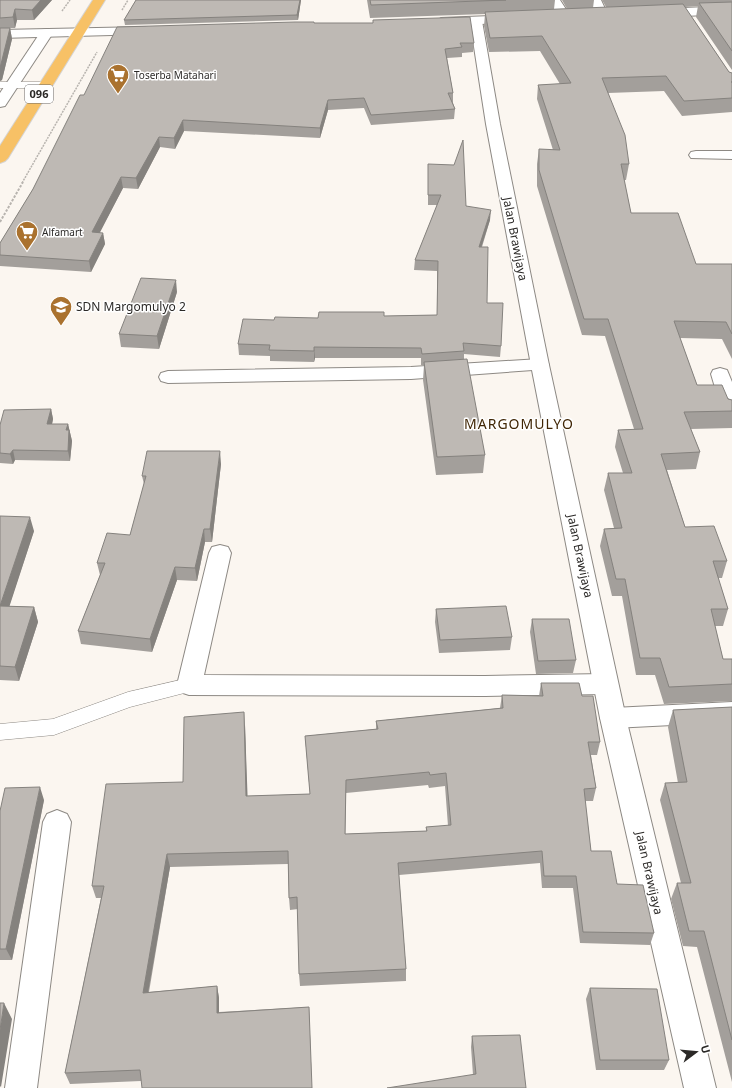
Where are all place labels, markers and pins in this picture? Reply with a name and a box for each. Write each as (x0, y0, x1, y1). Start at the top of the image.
supermarket icon: Toserba Matahari (105, 62, 131, 95)
place label: Toserba Matahari (134, 68, 216, 82)
supermarket icon: Alfamart (14, 219, 40, 252)
place label: Alfamart (42, 225, 83, 239)
school or university icon: SDN Margomulyo 2 (48, 294, 74, 327)
place label: SDN Margomulyo 2 (76, 298, 186, 315)

